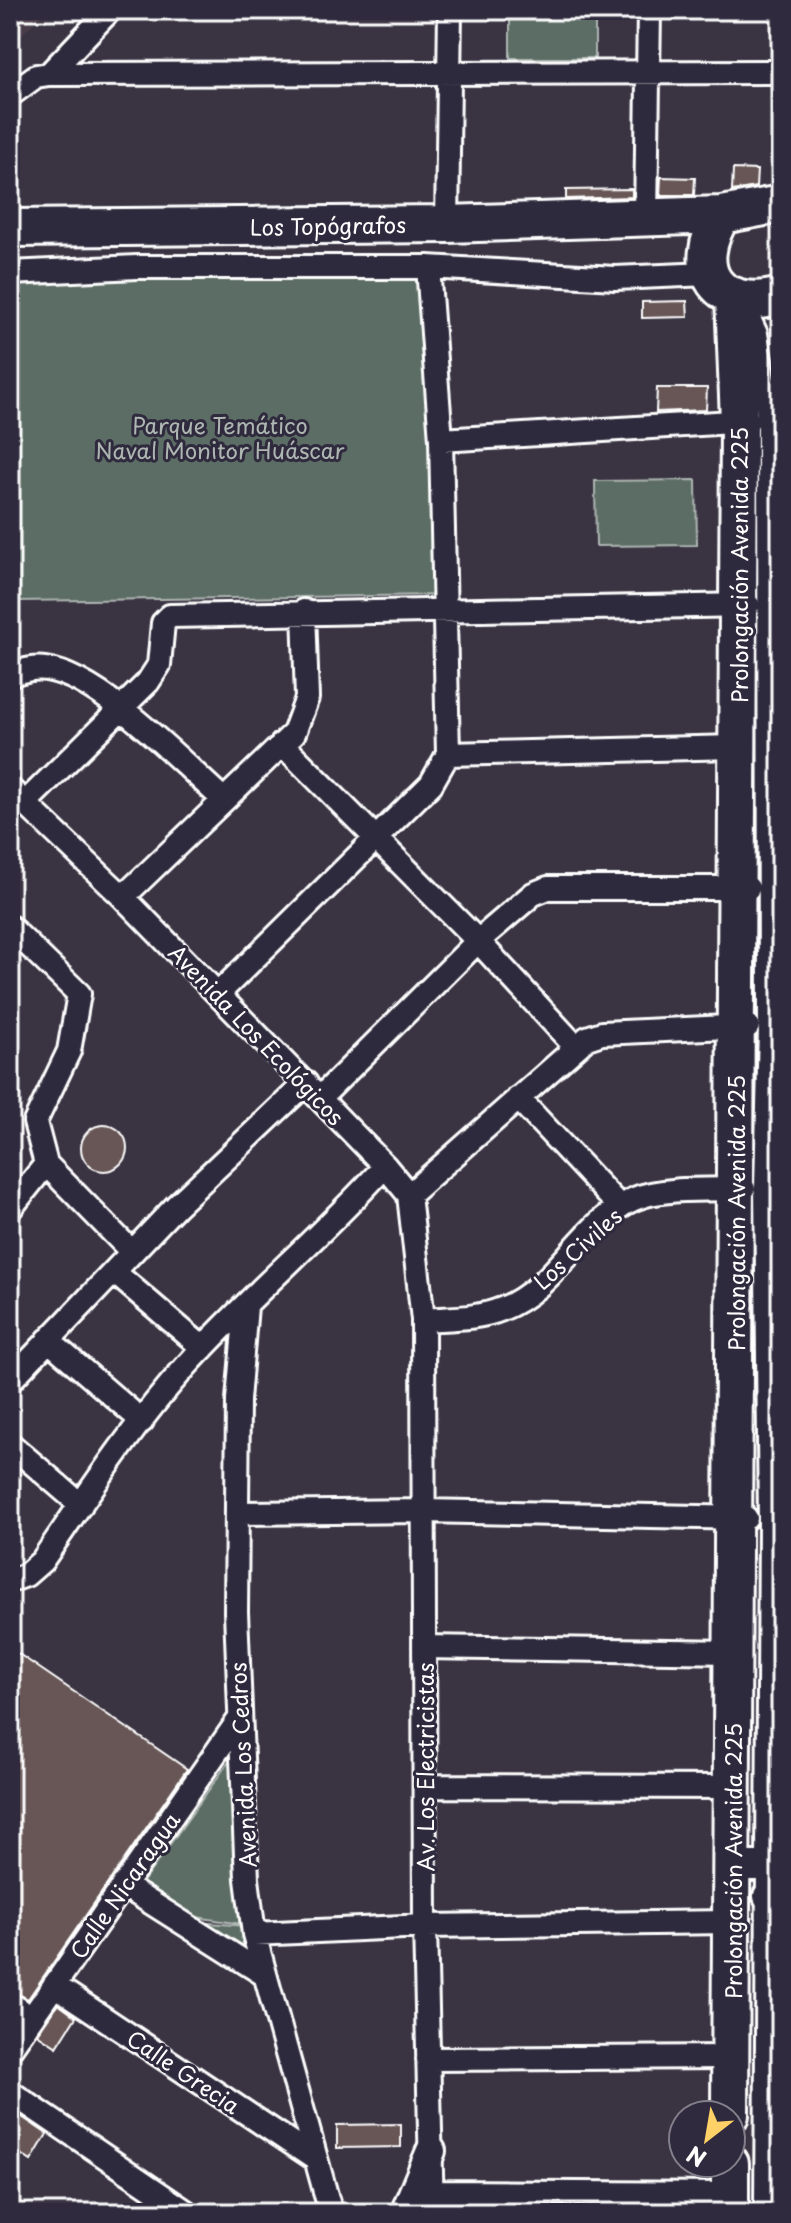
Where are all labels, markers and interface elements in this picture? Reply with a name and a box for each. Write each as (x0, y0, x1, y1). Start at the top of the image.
street label: Los Topógrafos (250, 207, 406, 243)
park label: Parque Temático Naval Monitor Huáscar (96, 408, 345, 466)
street label: Prolongación Avenida 225 (722, 427, 755, 703)
street label: Avenida Los Ecológicos (162, 936, 352, 1132)
street label: Prolongación Avenida 225 (719, 1075, 752, 1351)
street label: Los Civiles (525, 1199, 629, 1297)
street label: Avenida Los Cedros (220, 1661, 264, 1869)
street label: Av. Los Electricistas (408, 1662, 441, 1872)
street label: Prolongación Avenida 225 (716, 1723, 749, 1999)
street label: Calle Nicaragua (61, 1805, 187, 1965)
street label: Calle Grecia (121, 2021, 248, 2121)
north arrow (667, 2099, 747, 2179)
text: N (680, 2139, 712, 2176)

